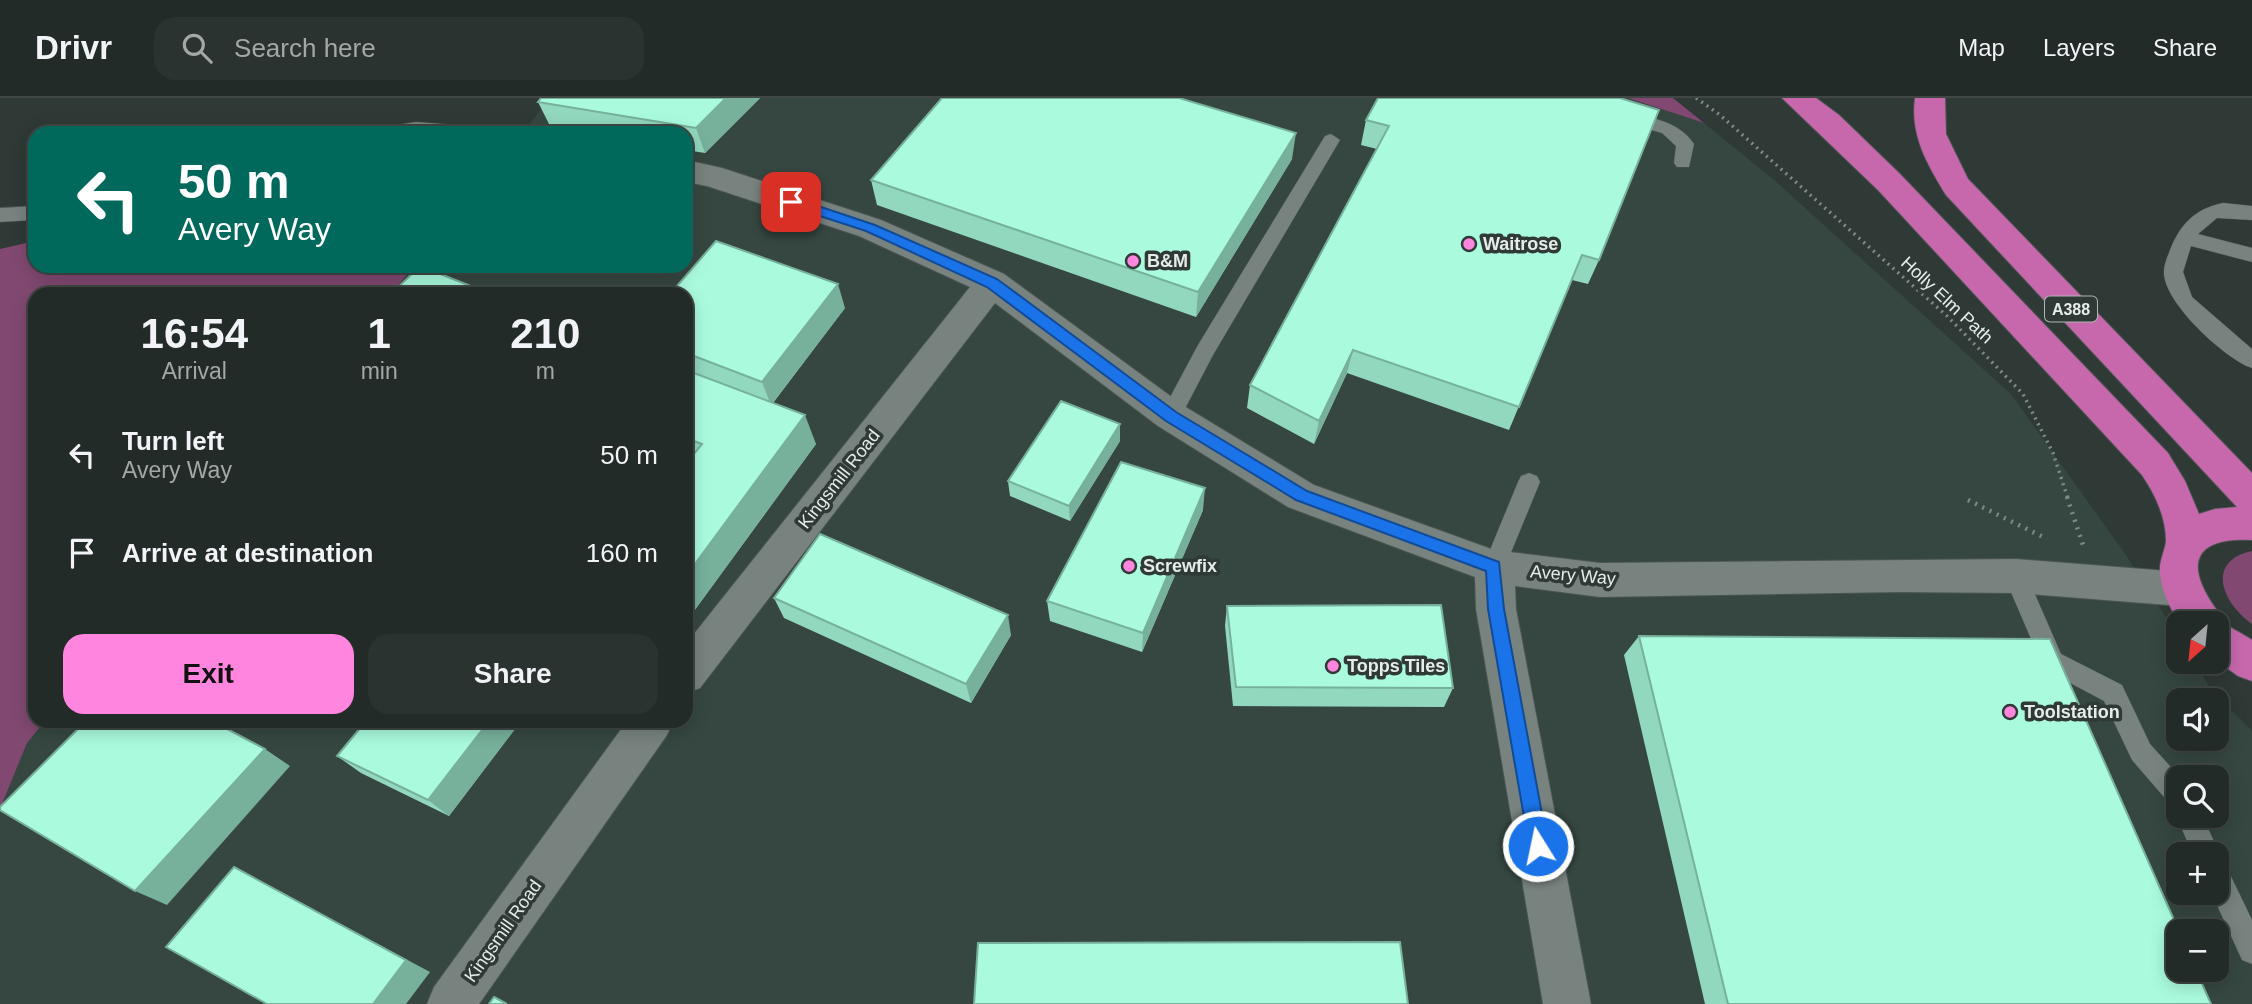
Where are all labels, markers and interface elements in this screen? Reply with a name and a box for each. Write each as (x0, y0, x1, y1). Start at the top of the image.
search box (154, 17, 644, 80)
text: Drivr (35, 29, 112, 66)
icon: search (178, 29, 216, 67)
text: Search here (234, 33, 376, 63)
text: Map (1958, 34, 2005, 61)
text: Layers (2043, 34, 2115, 61)
text: Share (2153, 34, 2217, 61)
icon: left (63, 154, 154, 245)
text: 50 m (178, 154, 290, 208)
pin (761, 172, 821, 232)
icon: arrive (772, 183, 810, 221)
text: Avery Way (178, 211, 331, 247)
place label: Waitrose (1483, 234, 1558, 254)
marker: Waitrose (1461, 236, 1477, 252)
place label: B&M (1147, 251, 1188, 271)
street label: Holly Elm Path (1897, 252, 1997, 348)
marker: B&M (1125, 253, 1141, 269)
road number: A388 (2045, 296, 2097, 322)
text: 16:54 (141, 310, 248, 357)
text: 1 (367, 310, 391, 357)
text: 210 (510, 310, 580, 357)
text: Arrival (162, 358, 227, 384)
text: min (361, 358, 398, 384)
text: m (536, 358, 555, 384)
text: Turn left (122, 426, 224, 456)
street label: Kingsmill Road (794, 426, 884, 532)
icon: left (63, 436, 101, 474)
text: 50 m (600, 440, 658, 470)
text: Avery Way (122, 457, 232, 483)
icon: arrive (63, 534, 101, 572)
text: Arrive at destination (122, 538, 373, 568)
text: 160 m (586, 538, 658, 568)
place label: Screwfix (1143, 556, 1217, 576)
marker: Screwfix (1121, 558, 1137, 574)
street label: Avery Way (1529, 561, 1617, 589)
north arrow (2166, 611, 2230, 674)
map controls (2166, 611, 2229, 982)
button: Exit (63, 634, 354, 714)
button: Share (368, 634, 658, 714)
place label: Topps Tiles (1347, 656, 1445, 676)
marker: Topps Tiles (1325, 658, 1341, 674)
button: sound (2166, 688, 2229, 751)
place label: Toolstation (2024, 702, 2120, 722)
marker: Toolstation (2002, 704, 2018, 720)
button: search (2166, 765, 2229, 828)
position arrow (1501, 809, 1575, 883)
button: + (2166, 842, 2229, 905)
street label: Kingsmill Road (460, 876, 546, 986)
button: − (2166, 919, 2229, 982)

